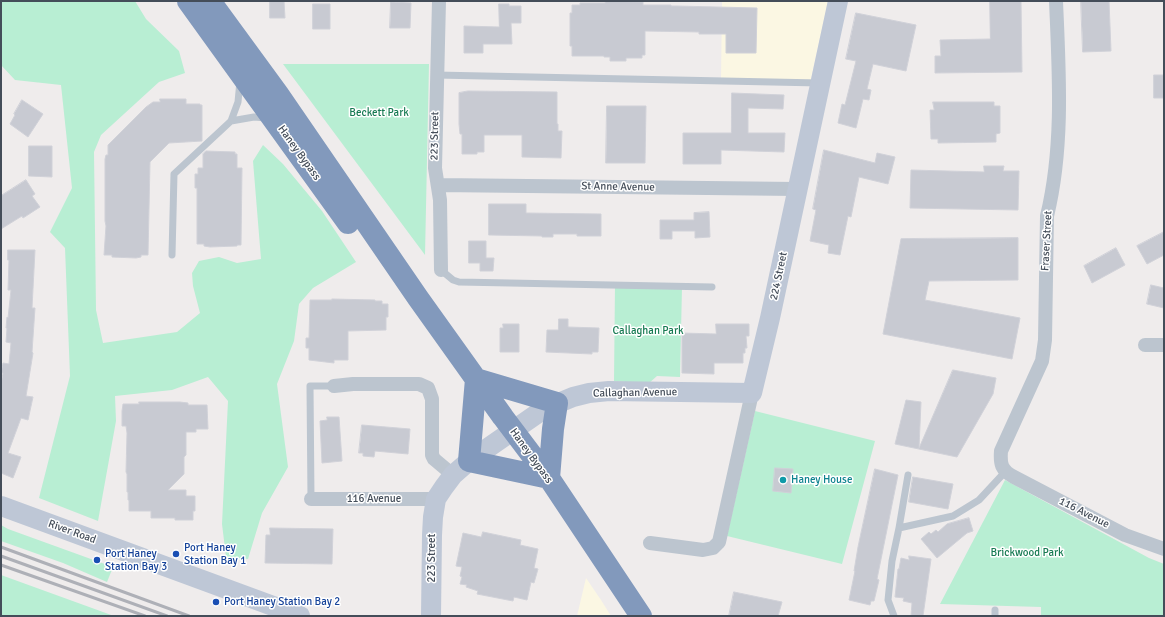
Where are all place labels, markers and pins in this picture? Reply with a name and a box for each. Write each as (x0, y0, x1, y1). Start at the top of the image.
place label: Haney House (791, 473, 852, 487)
marker: Haney House (778, 475, 788, 485)
place label: Port Haney Station Bay 1 (184, 541, 246, 567)
place label: Port Haney Station Bay 3 (105, 547, 167, 573)
marker: Port Haney Station Bay 1 (171, 549, 181, 559)
marker: Port Haney Station Bay 3 (92, 555, 102, 565)
place label: Port Haney Station Bay 2 (224, 595, 340, 609)
marker: Port Haney Station Bay 2 (211, 597, 221, 607)

